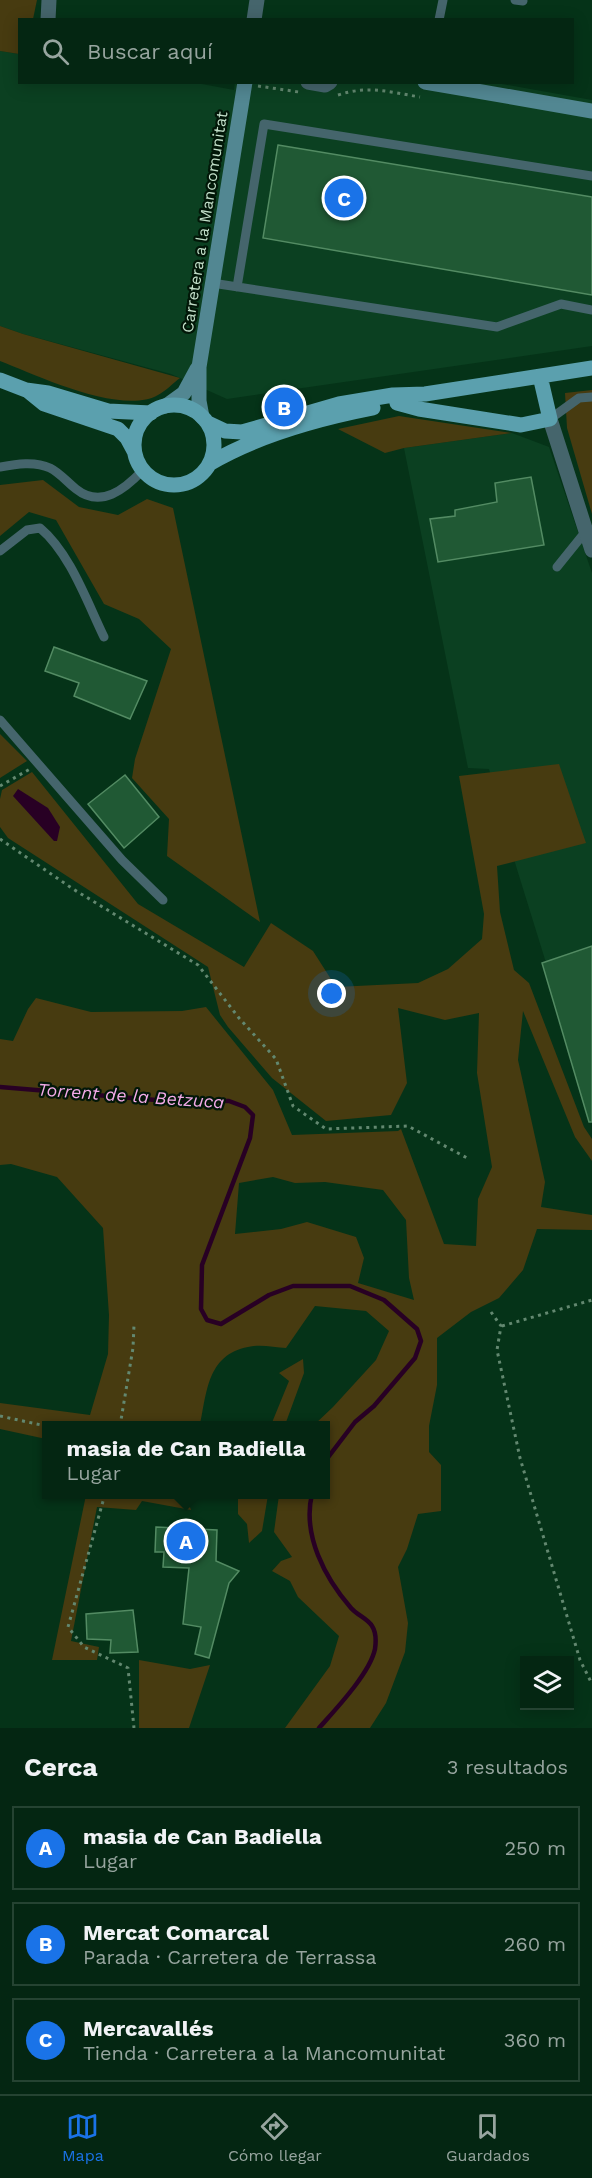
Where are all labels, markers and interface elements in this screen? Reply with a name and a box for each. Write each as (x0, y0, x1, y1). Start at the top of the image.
search box (18, 18, 574, 84)
icon: search (39, 35, 72, 68)
text: Buscar aquí (87, 39, 213, 64)
street label: Carretera a la Mancomunitat (178, 110, 231, 334)
pin: C (324, 176, 364, 220)
pin: B (264, 384, 304, 430)
your location (317, 979, 346, 1008)
water label: Torrent de la Betzuca (37, 1079, 225, 1112)
popup (42, 1421, 330, 1499)
text: masia de Can Badiella (67, 1436, 305, 1461)
text: Lugar (67, 1461, 121, 1485)
pin: A (166, 1518, 206, 1564)
map controls (520, 1656, 574, 1710)
button: layers (520, 1656, 574, 1710)
text: Cerca (24, 1752, 98, 1782)
text: 3 resultados (447, 1755, 568, 1779)
text: masia de Can Badiella (83, 1824, 322, 1849)
text: A (39, 1836, 52, 1860)
text: 250 m (504, 1836, 566, 1860)
text: Lugar (83, 1849, 137, 1873)
text: Mercat Comarcal (83, 1920, 269, 1945)
text: B (39, 1932, 52, 1956)
text: 260 m (504, 1932, 566, 1956)
text: Parada · Carretera de Terrassa (83, 1945, 377, 1969)
text: Mercavallés (83, 2016, 213, 2041)
text: C (39, 2028, 52, 2052)
text: 360 m (504, 2028, 566, 2052)
text: Tienda · Carretera a la Mancomunitat (83, 2041, 445, 2065)
tab: Mapa (62, 2110, 104, 2165)
tab: Cómo llegar (228, 2110, 322, 2165)
tab: Guardados (446, 2110, 530, 2165)

